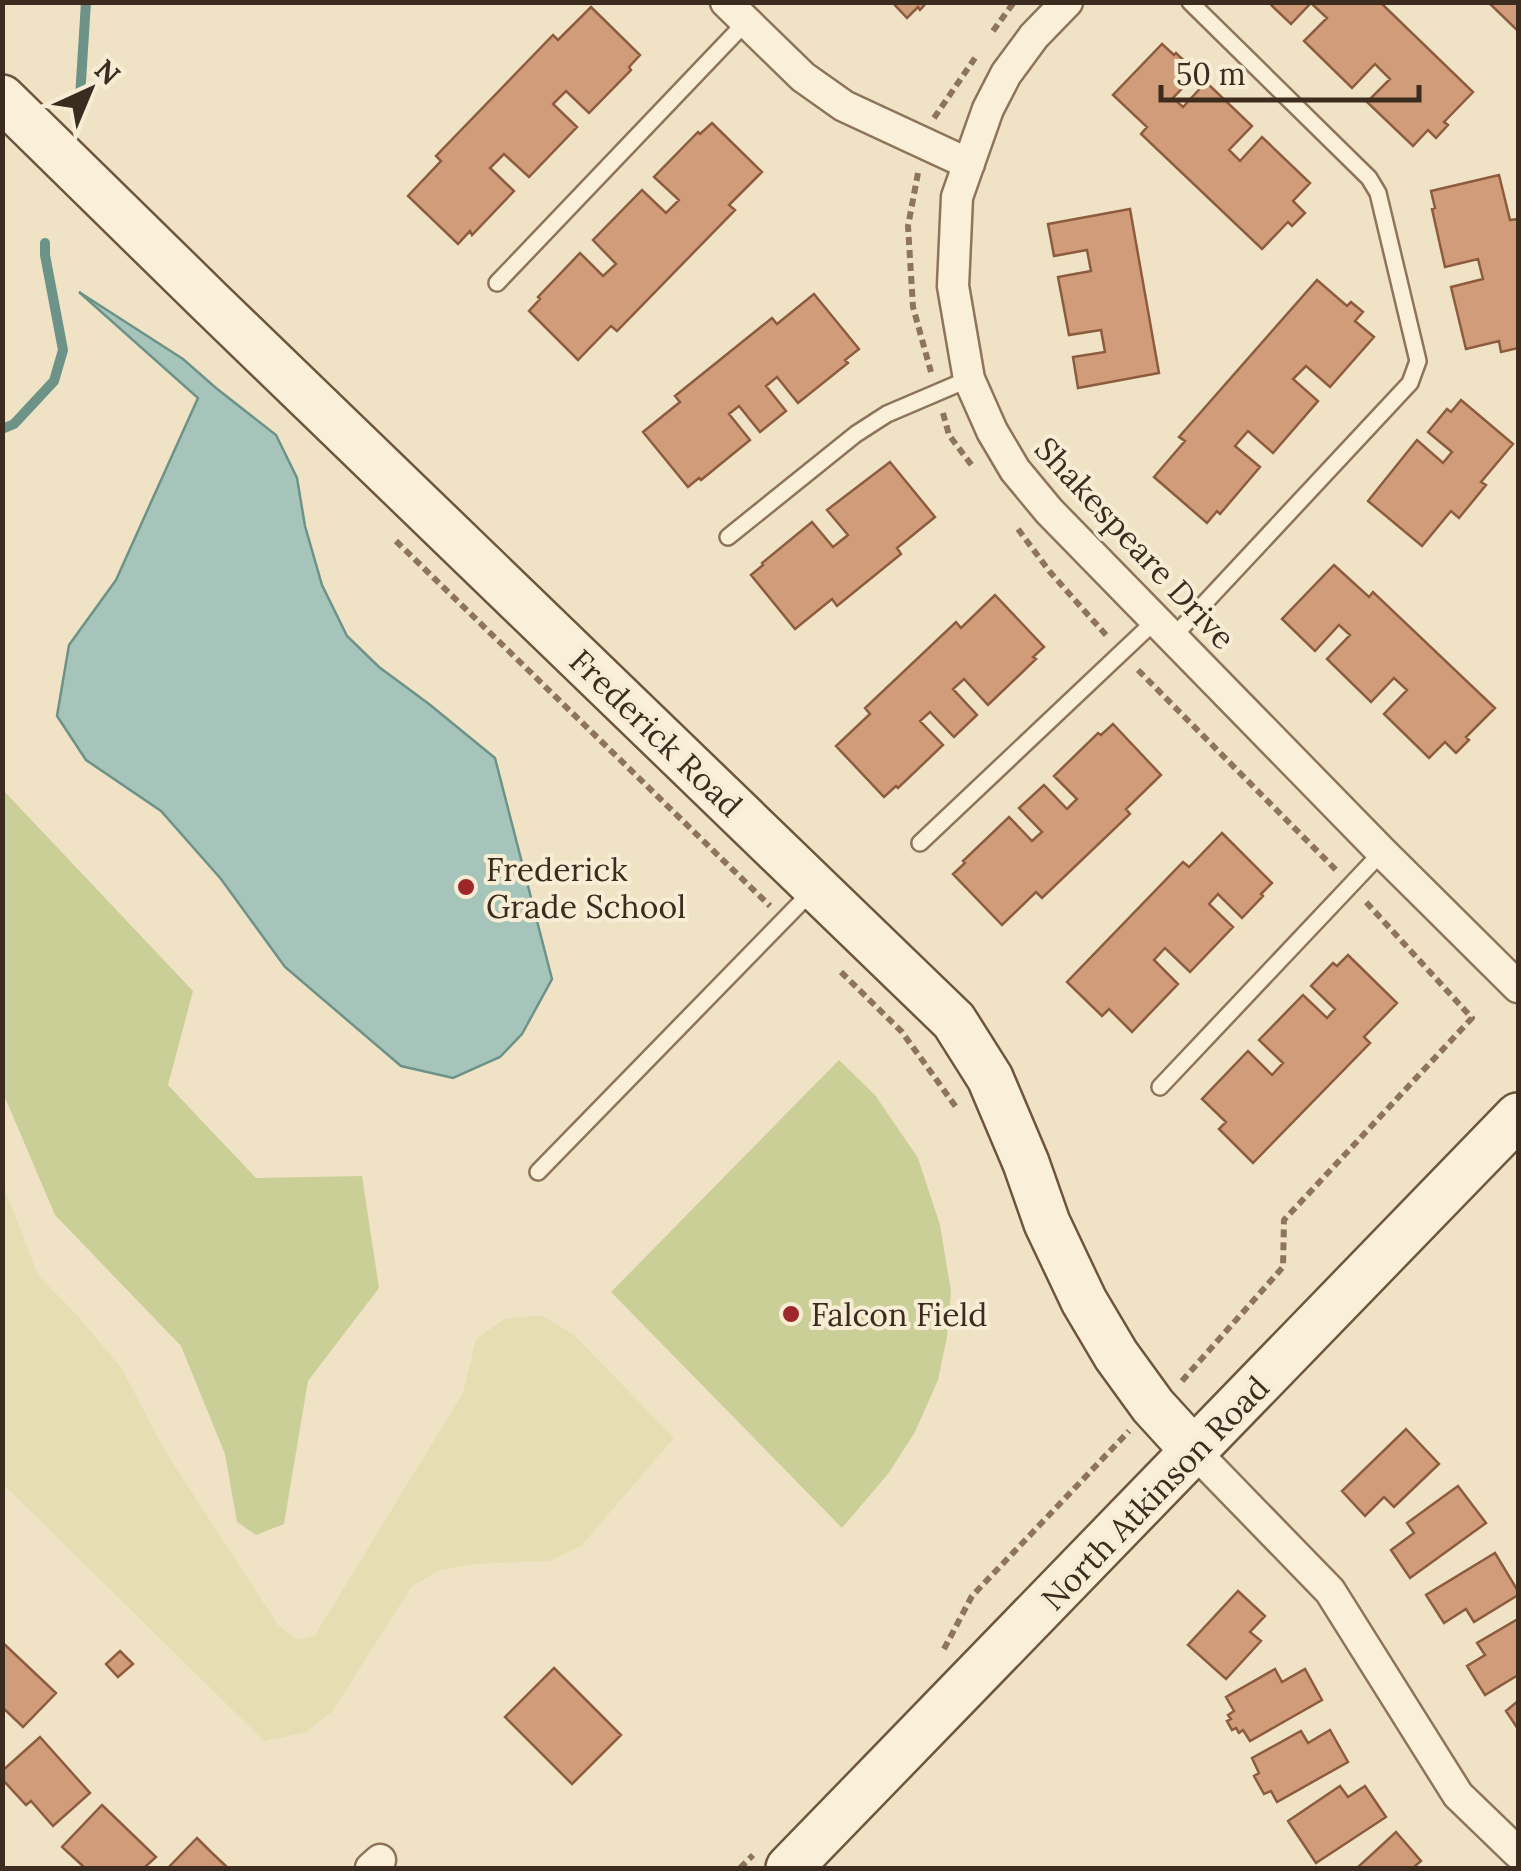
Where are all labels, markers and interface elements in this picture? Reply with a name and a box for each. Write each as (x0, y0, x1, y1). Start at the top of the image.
north arrow (40, 40, 140, 140)
scale bar (1161, 40, 1418, 102)
text: N (87, 52, 128, 92)
text: 50 m (1176, 55, 1246, 93)
street label: Shakespeare Drive (1026, 428, 1244, 658)
street label: Frederick Road (561, 640, 751, 826)
place label: Frederick Grade School (486, 849, 686, 927)
marker: Frederick Grade School (455, 876, 477, 898)
place label: Falcon Field (811, 1294, 987, 1335)
marker: Falcon Field (780, 1303, 802, 1325)
street label: North Atkinson Road (1032, 1367, 1278, 1619)

